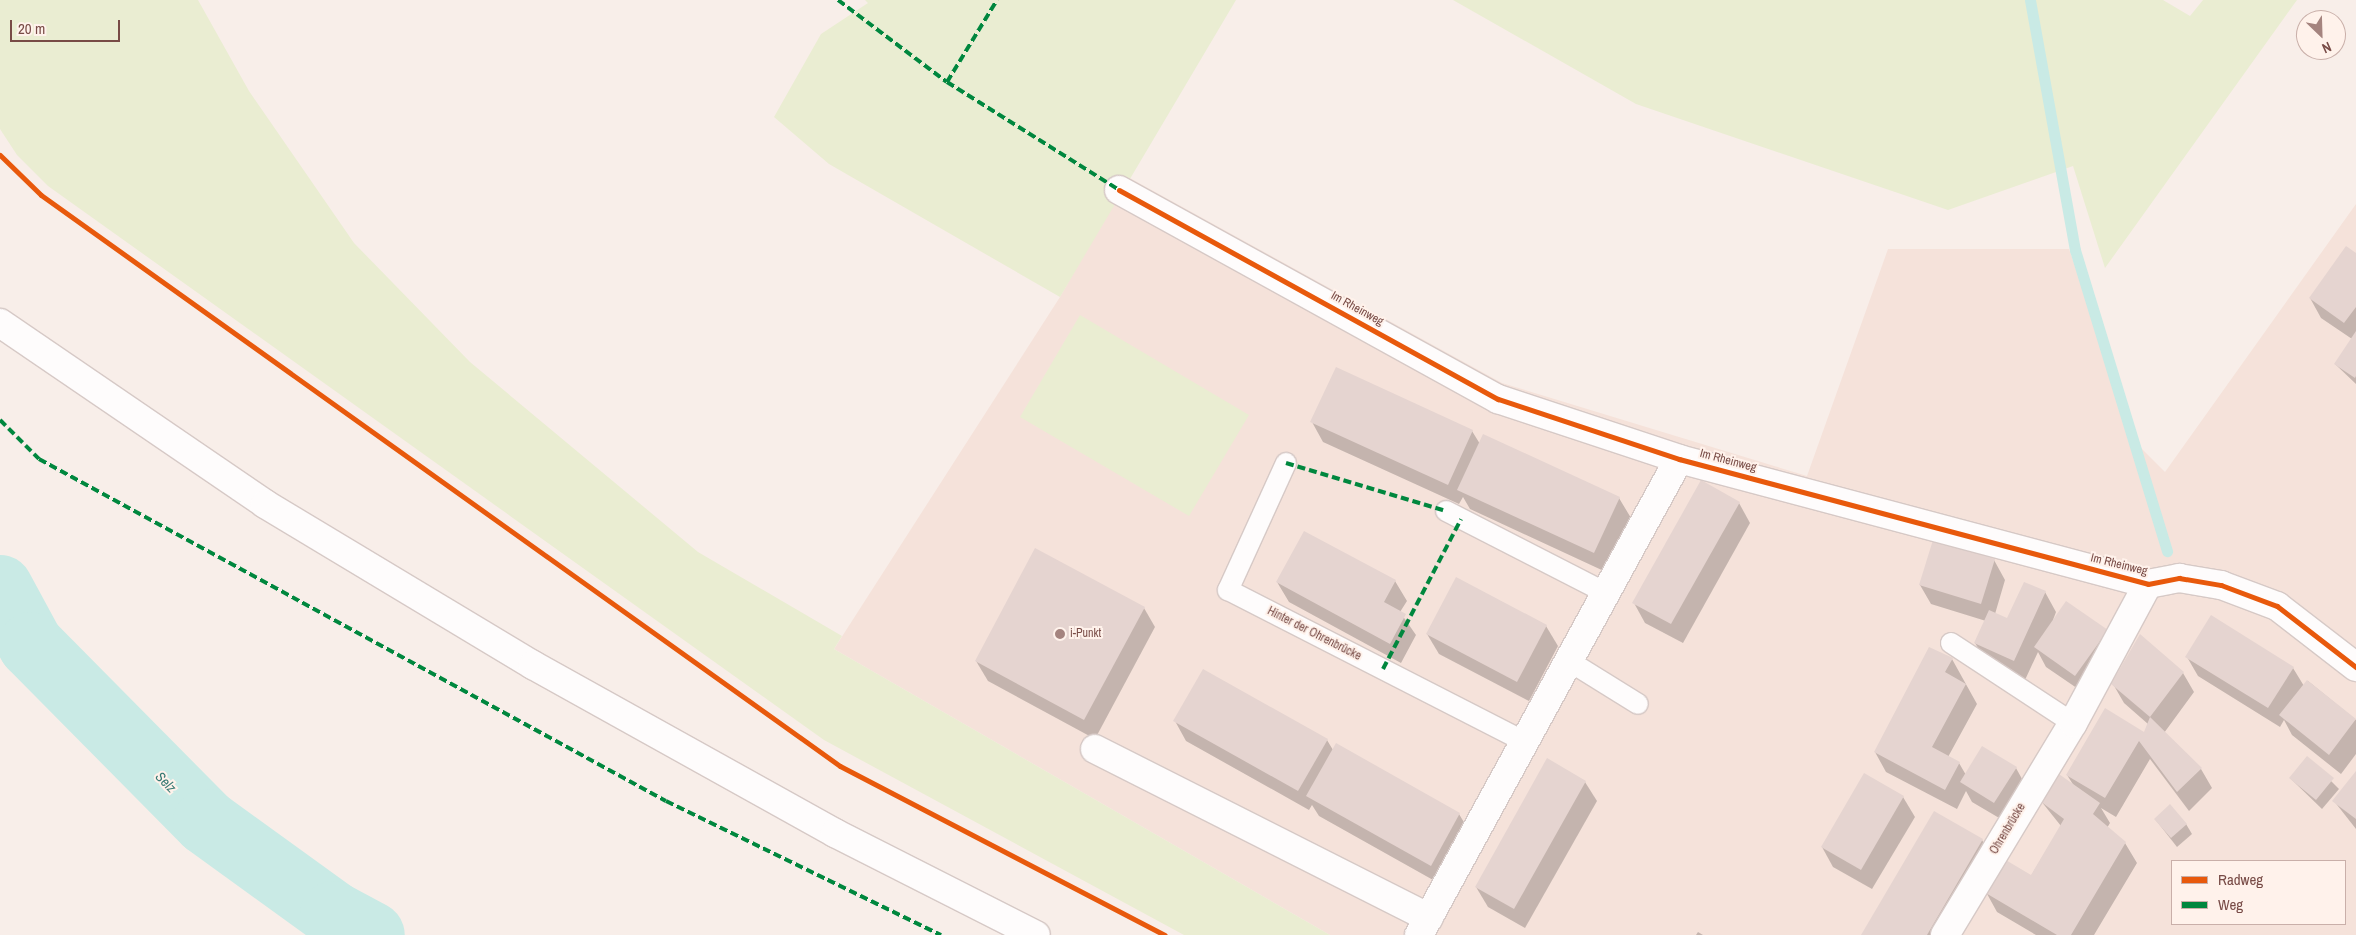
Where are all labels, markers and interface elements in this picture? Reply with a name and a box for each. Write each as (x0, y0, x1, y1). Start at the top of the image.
scale bar (12, 10, 122, 42)
north arrow (2296, 10, 2346, 60)
text: 20 m (18, 18, 45, 39)
text: N (2319, 38, 2334, 58)
street label: Im Rheinweg (1328, 289, 1386, 329)
street label: Im Rheinweg (1698, 447, 1758, 475)
street label: Im Rheinweg (2089, 551, 2149, 579)
street label: Hinter der Ohrenbrücke (1265, 604, 1363, 664)
place label: i-Punkt (1070, 627, 1101, 641)
marker: i-Punkt (1054, 628, 1066, 640)
water label: Selz (152, 768, 180, 796)
street label: Ohrenbrücke (1987, 801, 2029, 857)
legend (2171, 860, 2346, 925)
text: Radweg (2218, 869, 2263, 890)
text: Weg (2218, 894, 2243, 915)

